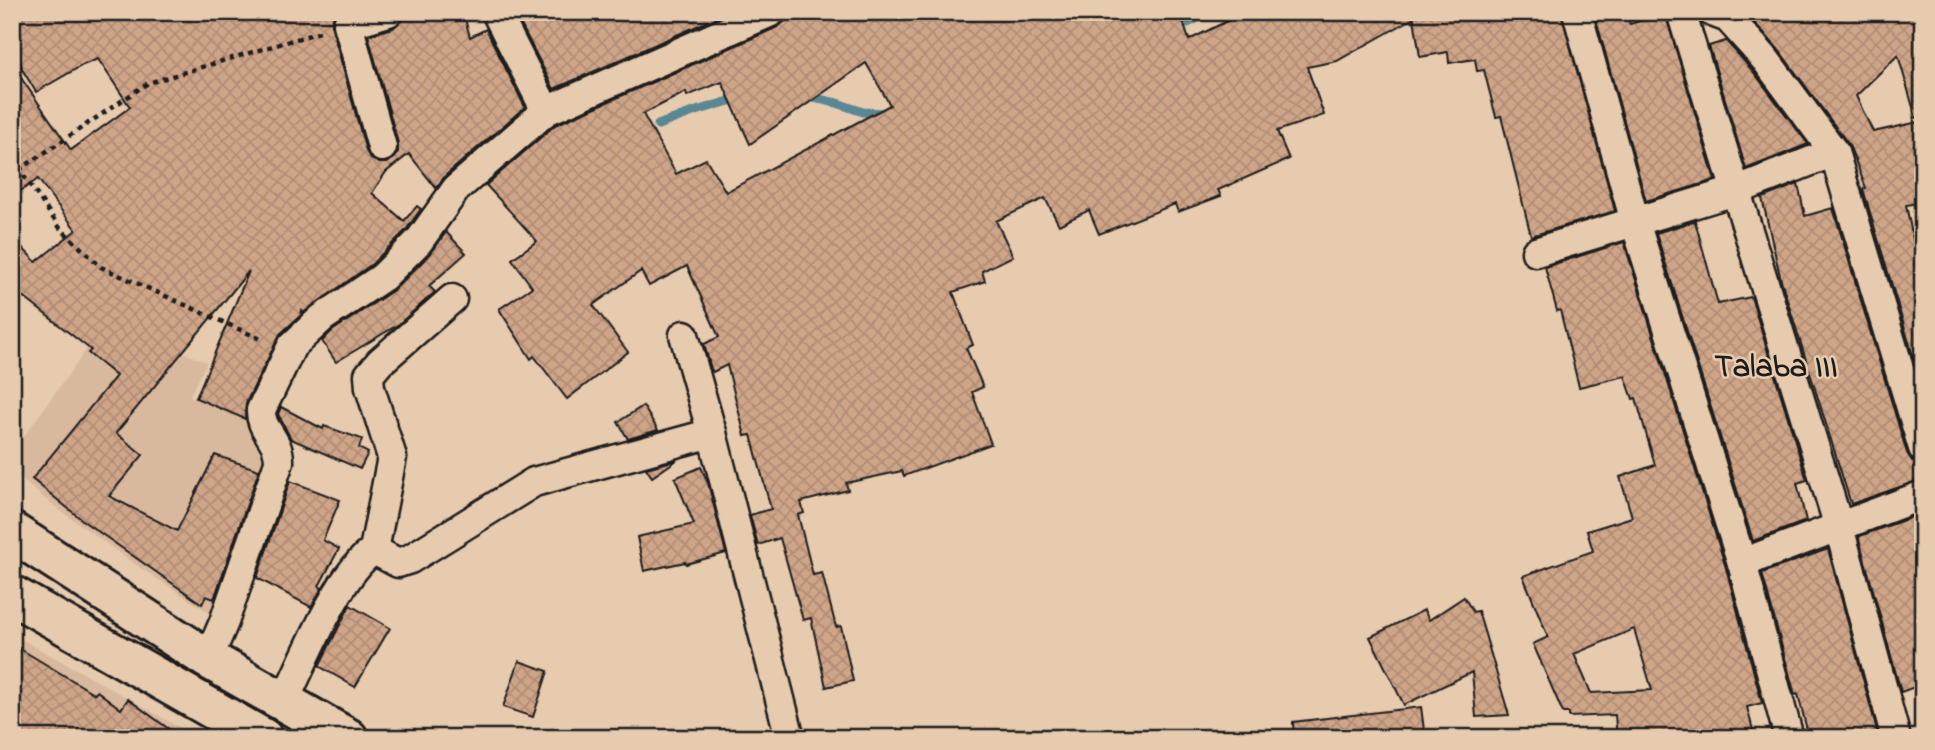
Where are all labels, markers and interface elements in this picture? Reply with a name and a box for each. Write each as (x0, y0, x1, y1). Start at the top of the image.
district label: Talaba III (1714, 345, 1838, 392)

